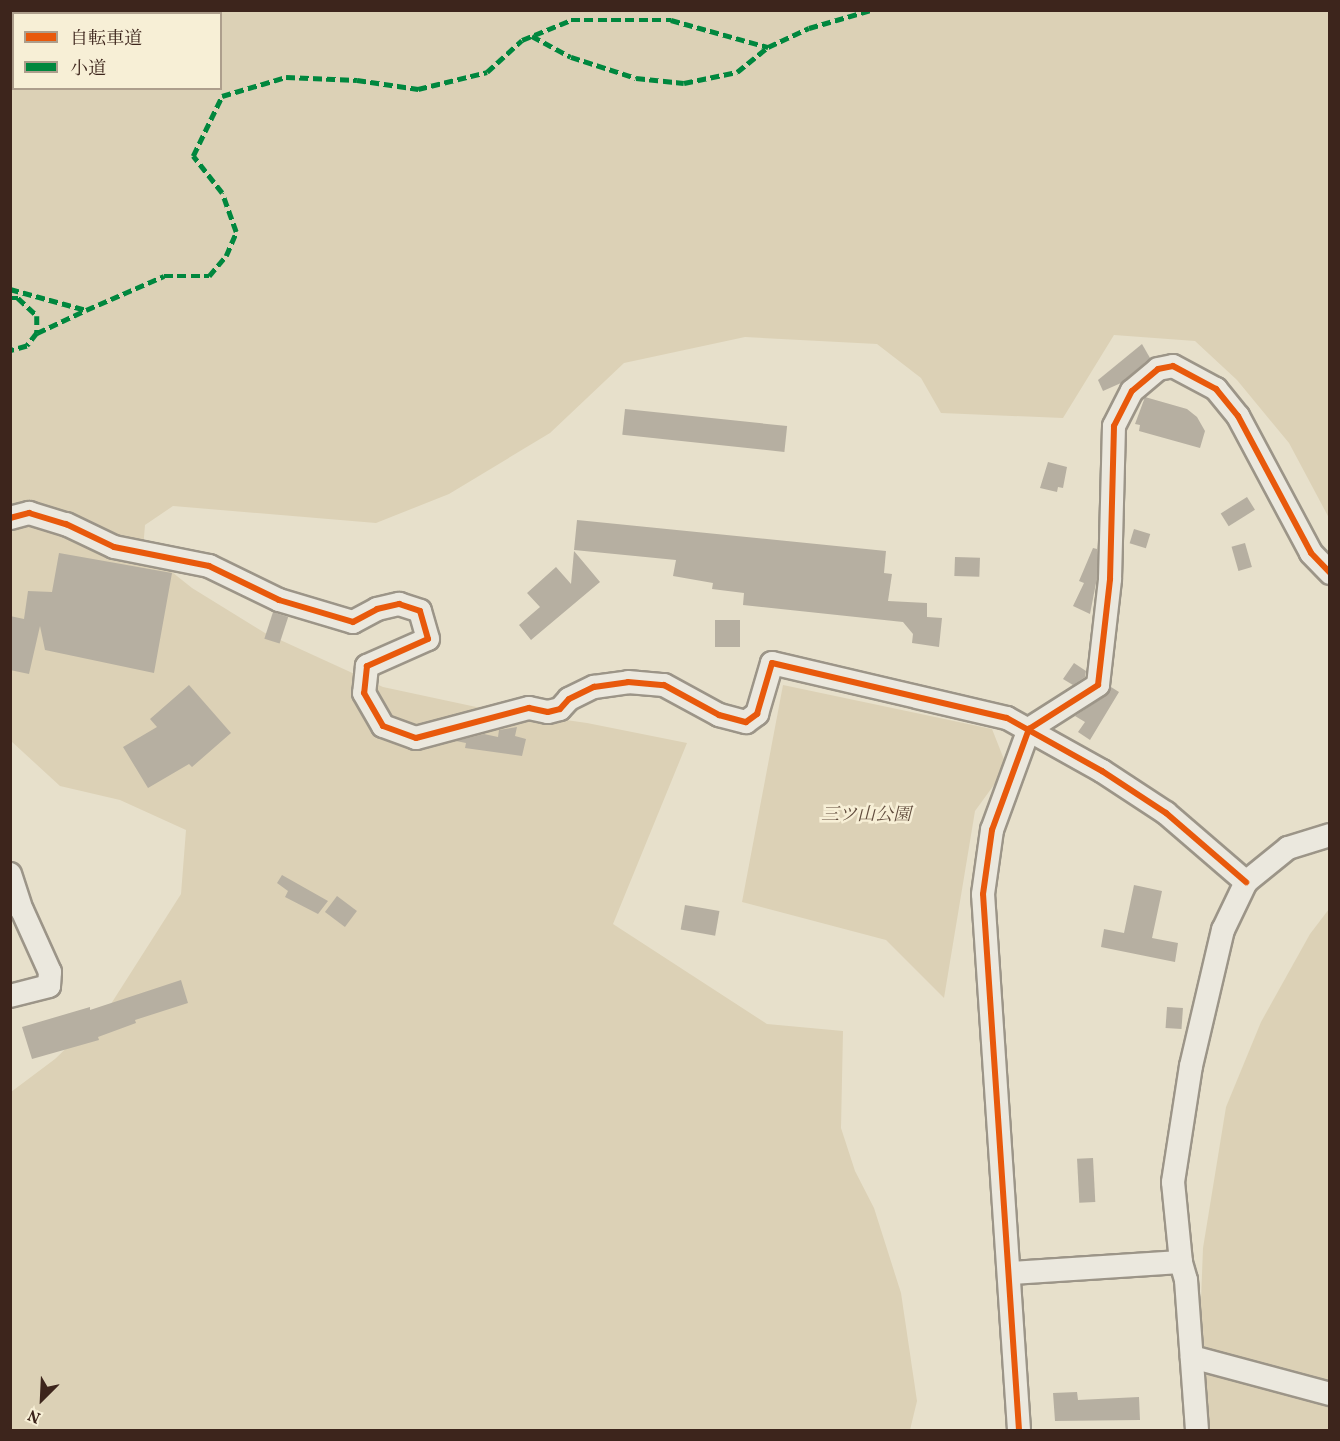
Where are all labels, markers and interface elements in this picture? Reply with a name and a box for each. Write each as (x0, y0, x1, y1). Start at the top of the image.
legend (12, 12, 222, 90)
text: 自転車道 (70, 27, 142, 52)
text: 小道 (70, 57, 106, 82)
park label: 三ツ山公園 (821, 805, 911, 827)
north arrow (12, 1369, 72, 1429)
text: N (25, 1403, 44, 1428)

